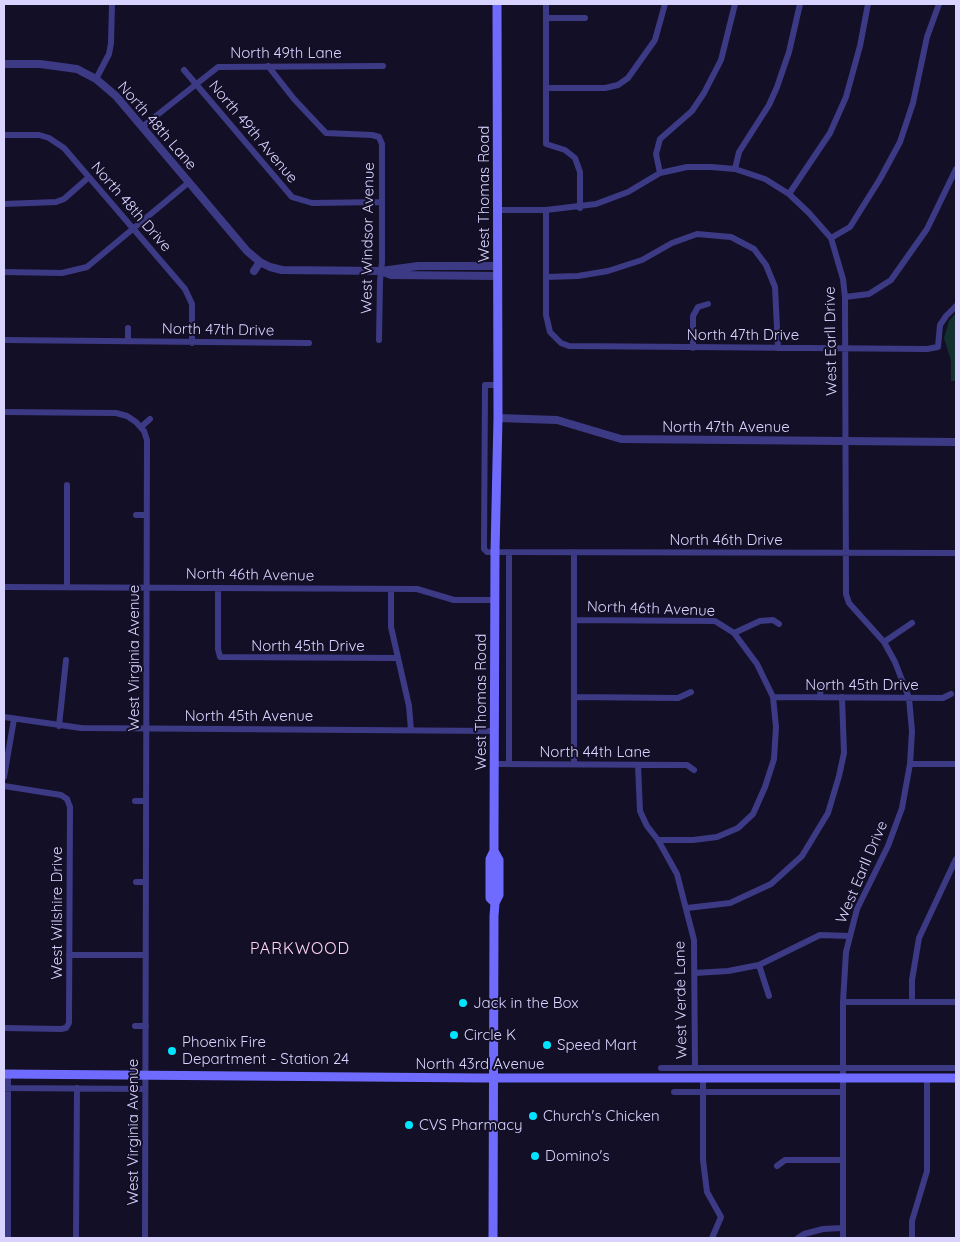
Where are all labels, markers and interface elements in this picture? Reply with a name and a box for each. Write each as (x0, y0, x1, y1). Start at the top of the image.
street label: North 49th Lane (230, 44, 342, 62)
street label: North 49th Avenue (205, 77, 301, 187)
street label: North 48th Lane (114, 78, 200, 174)
street label: West Thomas Road (475, 126, 493, 262)
street label: North 48th Drive (87, 158, 175, 256)
street label: West Windsor Avenue (358, 162, 378, 314)
street label: West Earll Drive (821, 286, 841, 396)
street label: North 47th Drive (162, 320, 274, 340)
street label: North 47th Drive (687, 326, 799, 344)
street label: North 47th Avenue (662, 418, 790, 436)
street label: North 46th Drive (669, 531, 783, 549)
street label: North 46th Avenue (186, 565, 314, 585)
street label: West Virginia Avenue (125, 585, 143, 731)
street label: North 46th Avenue (587, 598, 715, 620)
street label: West Thomas Road (472, 634, 490, 770)
street label: North 45th Drive (251, 637, 365, 655)
street label: North 45th Drive (805, 676, 919, 694)
street label: North 45th Avenue (185, 707, 313, 725)
street label: North 44th Lane (539, 743, 651, 761)
street label: West Earll Drive (832, 818, 892, 926)
street label: West Wilshire Drive (48, 847, 66, 979)
district label: PARKWOOD (249, 939, 351, 959)
street label: West Verde Lane (671, 941, 691, 1059)
place label: Jack in the Box (473, 994, 579, 1012)
marker: Jack in the Box (457, 997, 469, 1009)
place label: Circle K (464, 1026, 516, 1044)
marker: Circle K (448, 1029, 460, 1041)
place label: Phoenix Fire Department - Station 24 (182, 1033, 349, 1068)
place label: Speed Mart (557, 1036, 637, 1054)
marker: Speed Mart (541, 1039, 553, 1051)
marker: Phoenix Fire Department - Station 24 (166, 1045, 178, 1057)
street label: North 43rd Avenue (415, 1055, 545, 1073)
street label: West Virginia Avenue (124, 1059, 142, 1205)
place label: Church's Chicken (543, 1107, 660, 1125)
marker: Church's Chicken (527, 1110, 539, 1122)
place label: CVS Pharmacy (419, 1116, 523, 1134)
marker: CVS Pharmacy (403, 1119, 415, 1131)
place label: Domino's (545, 1147, 610, 1165)
marker: Domino's (529, 1150, 541, 1162)

